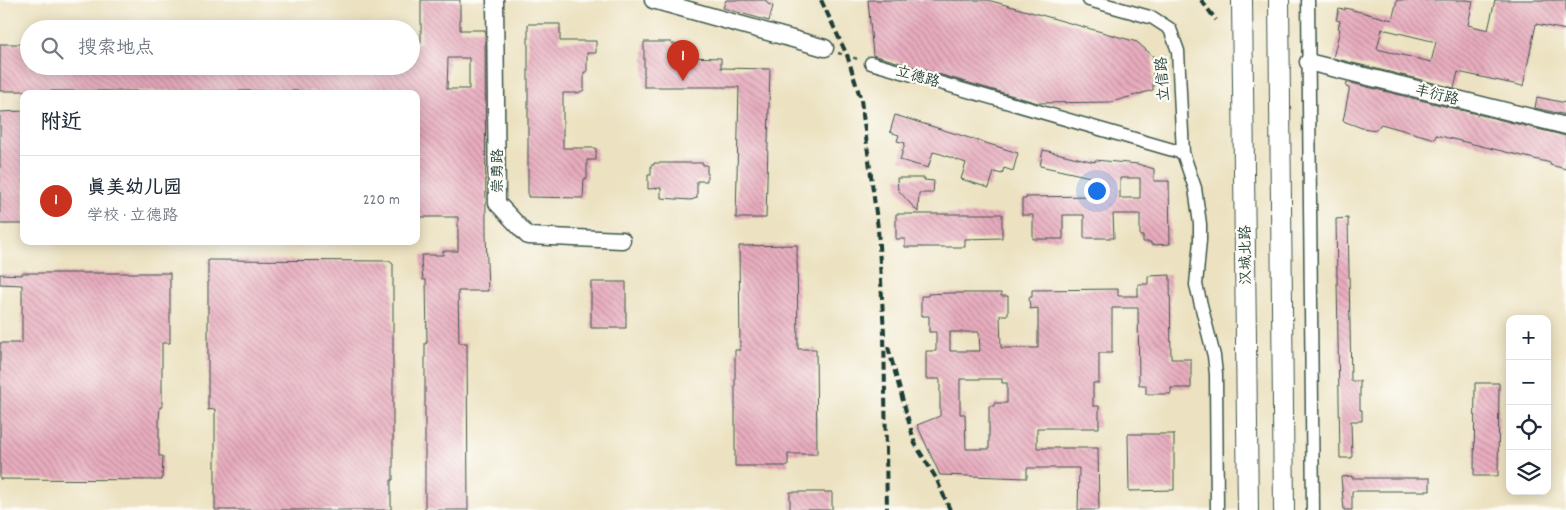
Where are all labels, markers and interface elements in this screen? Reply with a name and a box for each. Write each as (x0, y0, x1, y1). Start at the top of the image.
search box (20, 20, 420, 75)
icon: search (38, 34, 66, 62)
text: 搜索地点 (78, 36, 154, 63)
pin: 1 (667, 40, 699, 81)
street label: 立信路 (1151, 56, 1177, 102)
street label: 立德路 (893, 61, 942, 95)
street label: 丰衍路 (1412, 80, 1461, 112)
text: 附近 (40, 109, 82, 139)
street label: 崇勇路 (488, 148, 510, 194)
text: 真美幼儿园 (87, 176, 182, 203)
your location (1084, 178, 1110, 204)
text: 1 (54, 189, 58, 212)
text: 220 m (363, 189, 400, 212)
text: 学校 · 立德路 (87, 205, 178, 228)
street label: 汉城北路 (1235, 225, 1259, 285)
map controls (1506, 315, 1551, 495)
button: + (1506, 315, 1551, 360)
button: − (1506, 360, 1551, 405)
button: locate (1506, 405, 1551, 450)
button: layers (1506, 450, 1551, 495)

